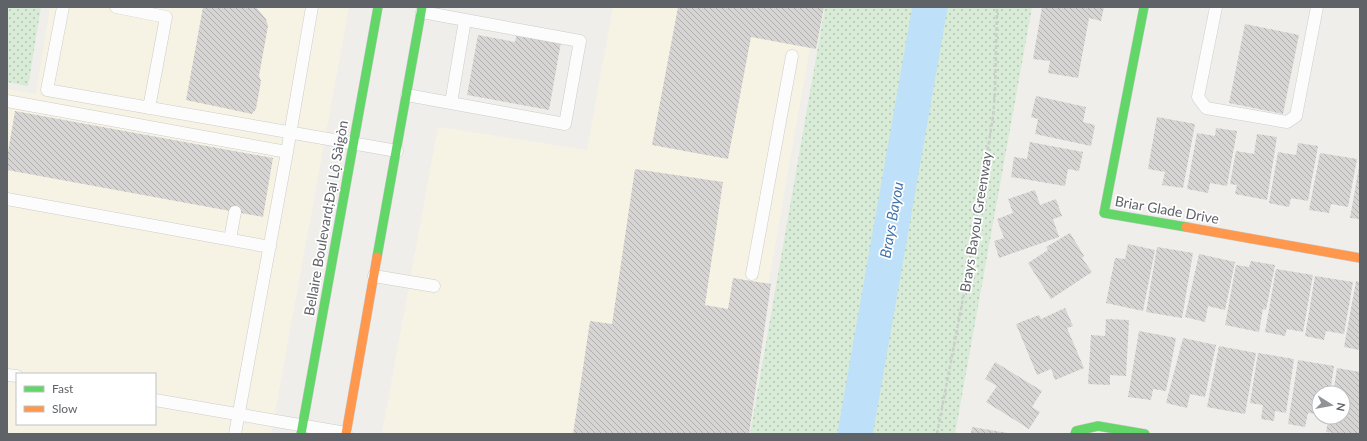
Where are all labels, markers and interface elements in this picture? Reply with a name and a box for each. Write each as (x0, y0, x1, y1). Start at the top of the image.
street label: Bellaire Boulevard;Đại Lộ Sàigòn (300, 119, 351, 317)
street label: Brays Bayou Greenway (956, 150, 995, 293)
water label: Brays Bayou (875, 180, 907, 259)
street label: Briar Glade Drive (1114, 192, 1220, 227)
legend (16, 373, 156, 425)
text: Fast (52, 381, 74, 396)
north arrow (1311, 385, 1351, 425)
text: Slow (52, 401, 78, 416)
text: N (1334, 402, 1348, 412)

